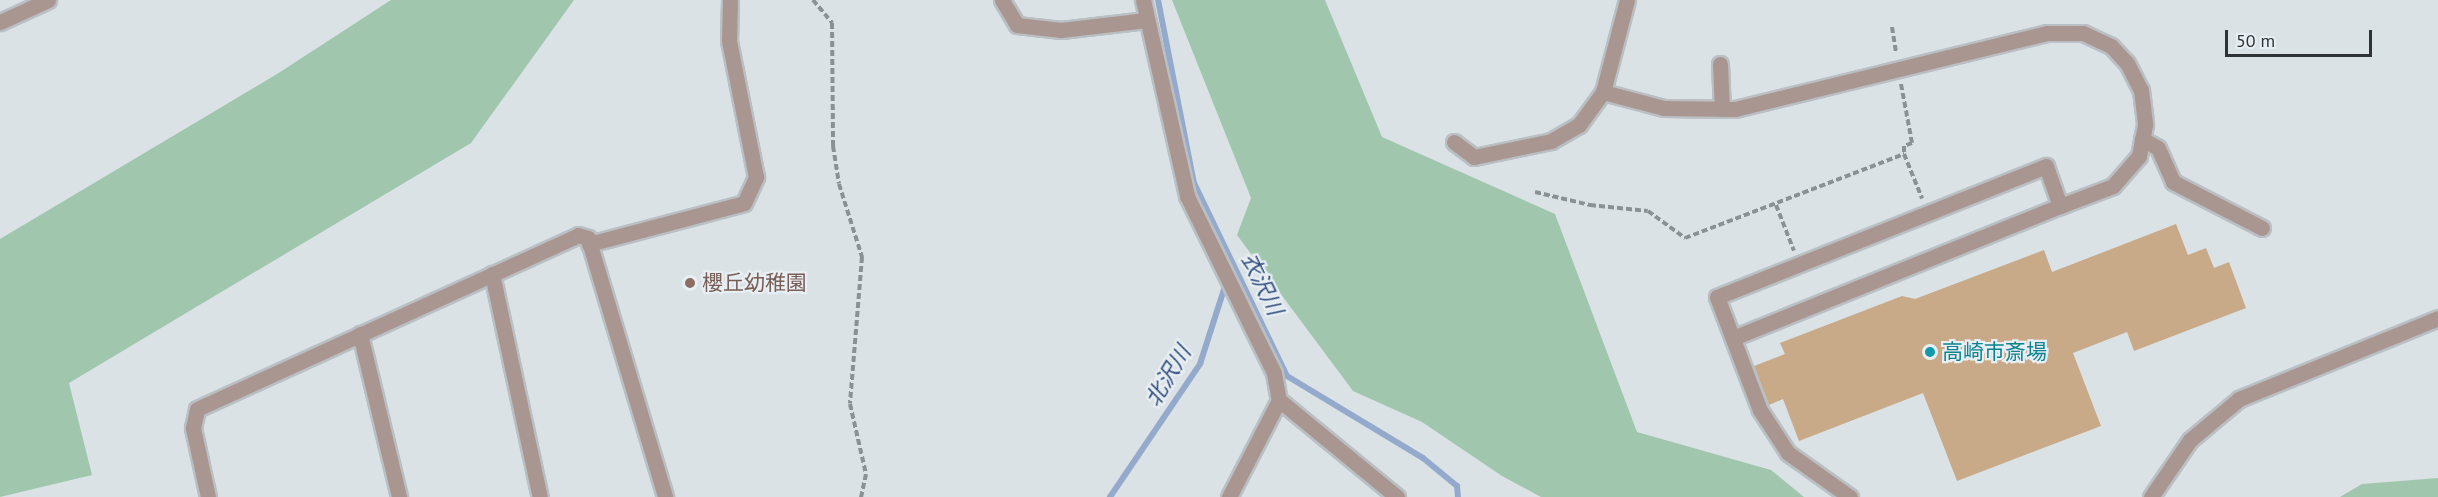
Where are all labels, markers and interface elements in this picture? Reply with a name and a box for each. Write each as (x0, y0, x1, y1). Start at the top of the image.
scale bar (2228, 18, 2375, 56)
text: 50 m (2236, 29, 2275, 52)
water label: 衣沢川 (1236, 249, 1288, 319)
place label: 櫻丘幼稚園 (702, 270, 807, 296)
marker: 櫻丘幼稚園 (683, 276, 697, 290)
place label: 高崎市斎場 (1942, 339, 2047, 365)
water label: 北沢川 (1140, 341, 1196, 411)
marker: 高崎市斎場 (1923, 345, 1937, 359)

